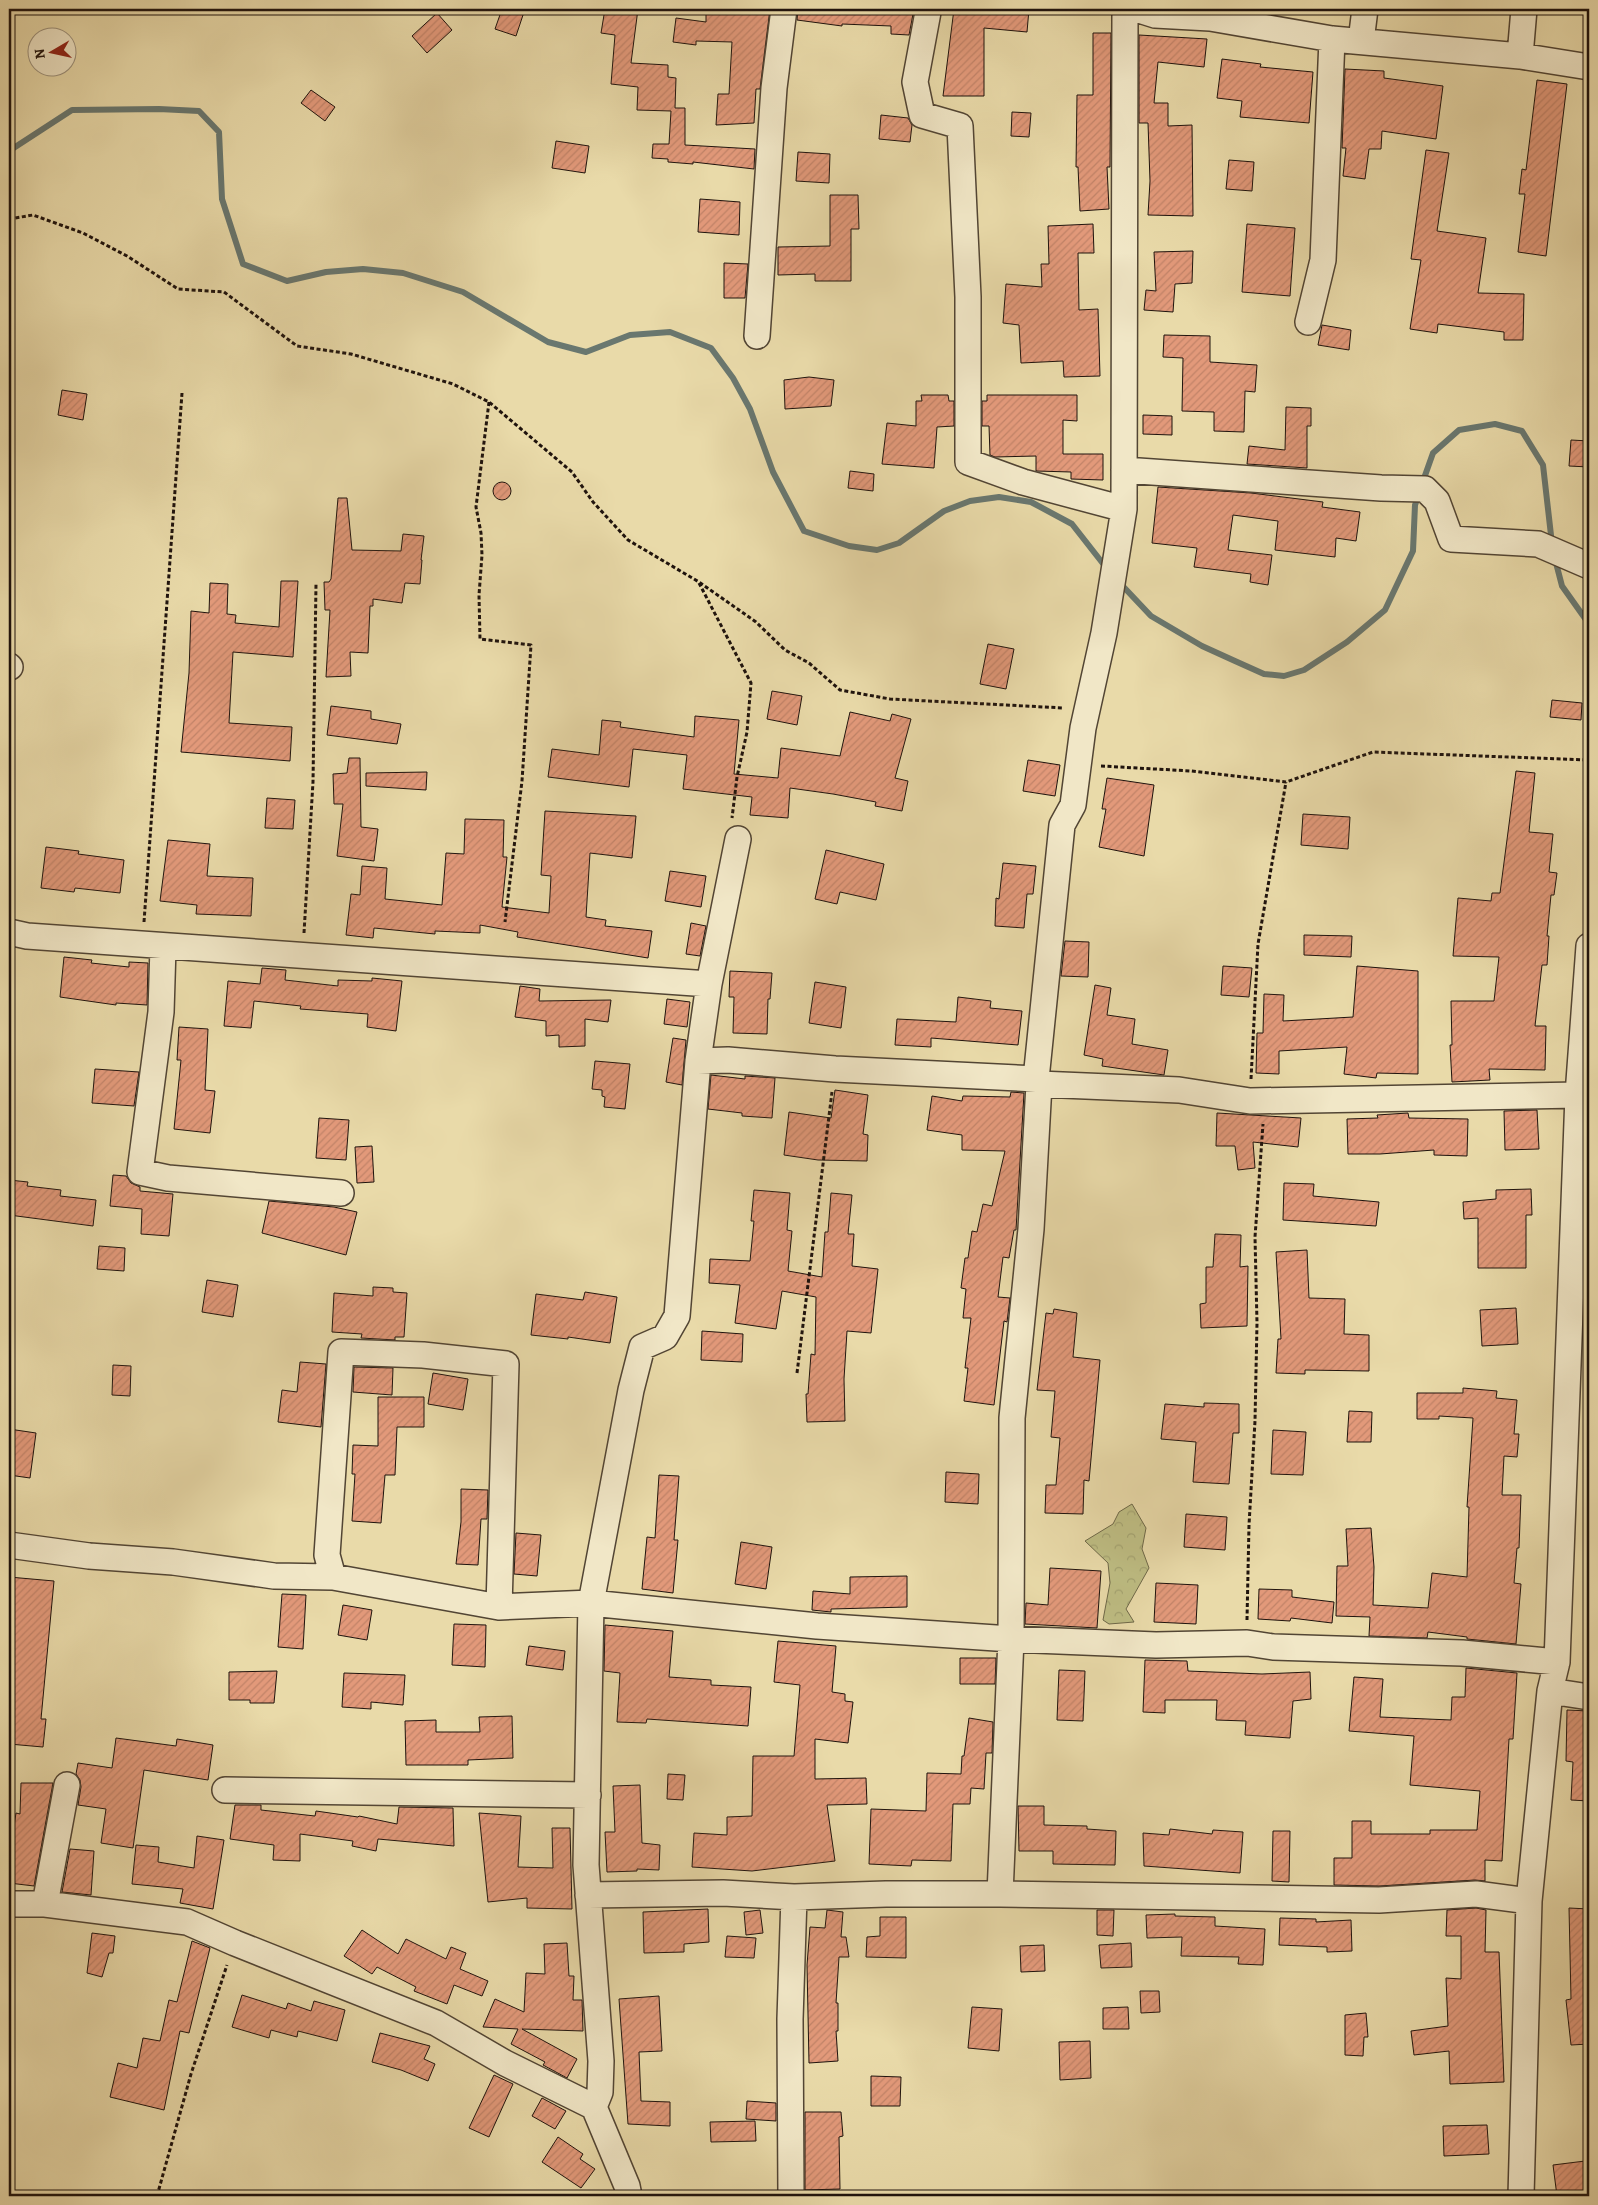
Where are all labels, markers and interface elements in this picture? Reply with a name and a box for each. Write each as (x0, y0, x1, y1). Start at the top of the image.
north arrow (28, 28, 78, 78)
text: N (29, 47, 50, 60)

